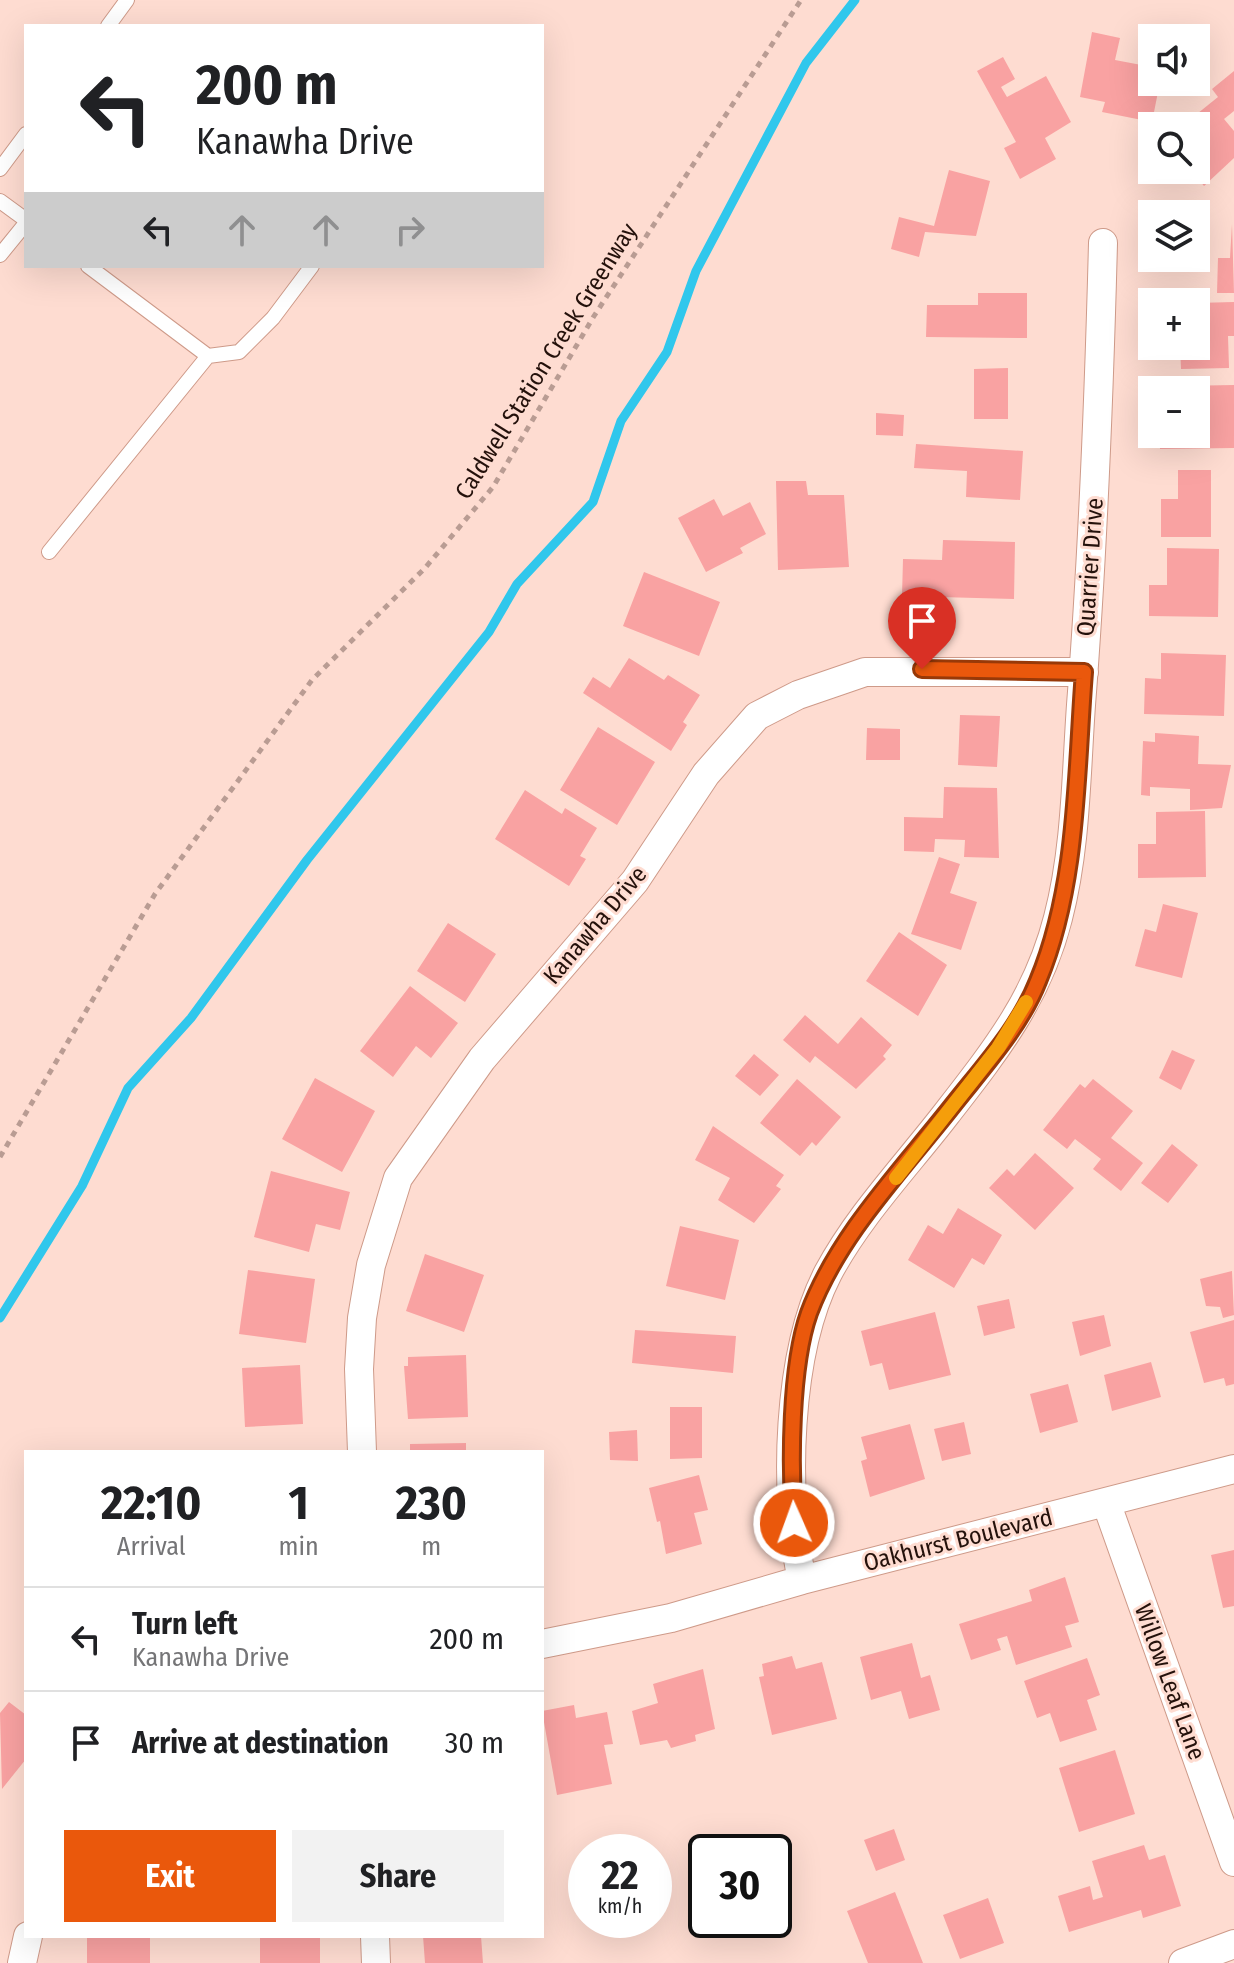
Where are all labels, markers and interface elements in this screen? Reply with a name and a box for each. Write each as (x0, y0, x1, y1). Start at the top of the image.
map controls (1138, 24, 1210, 448)
button: sound (1138, 24, 1210, 96)
text: 200 m (196, 52, 337, 119)
icon: left (64, 56, 168, 160)
button: search (1138, 112, 1210, 184)
text: Kanawha Drive (196, 120, 414, 164)
button: layers (1138, 200, 1210, 272)
icon: left (136, 208, 180, 252)
icon: ahead (220, 208, 264, 252)
icon: ahead (304, 208, 348, 252)
icon: right (388, 208, 432, 252)
street label: Caldwell Station Creek Greenway (449, 218, 643, 504)
button: + (1138, 288, 1210, 360)
button: − (1138, 376, 1210, 448)
street label: Quarrier Drive (1071, 497, 1109, 637)
pin (888, 587, 956, 669)
icon: arrive (900, 599, 944, 643)
street label: Kanawha Drive (538, 860, 652, 990)
text: 22:10 (101, 1474, 201, 1532)
text: 1 (288, 1474, 309, 1532)
text: 230 (396, 1474, 467, 1532)
position arrow (752, 1481, 836, 1565)
street label: Oakhurst Boulevard (861, 1503, 1055, 1577)
text: Arrival (117, 1531, 186, 1562)
text: min (278, 1531, 319, 1562)
text: m (421, 1531, 441, 1562)
street label: Willow Leaf Lane (1129, 1600, 1211, 1764)
text: Turn left (132, 1606, 238, 1642)
icon: left (64, 1617, 108, 1661)
text: 200 m (429, 1621, 504, 1657)
text: Kanawha Drive (132, 1642, 289, 1673)
icon: arrive (64, 1721, 108, 1765)
text: Arrive at destination (132, 1725, 389, 1761)
text: 30 m (445, 1725, 504, 1761)
button: Exit (64, 1830, 276, 1922)
button: Share (292, 1830, 504, 1922)
speed limit sign: 30 (688, 1834, 792, 1938)
text: 22 (601, 1852, 639, 1900)
text: km/h (598, 1894, 642, 1918)

